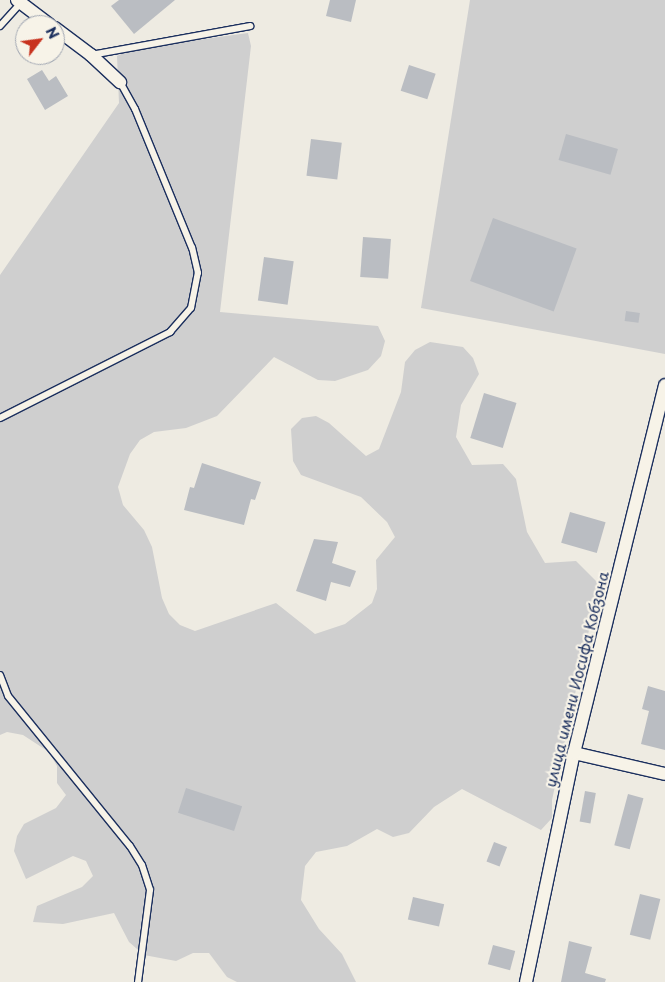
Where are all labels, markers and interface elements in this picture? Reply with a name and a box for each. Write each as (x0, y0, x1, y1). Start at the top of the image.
north arrow (15, 15, 65, 65)
text: N (41, 23, 64, 43)
street label: улица имени Иосифа Кобзона (540, 568, 612, 790)

